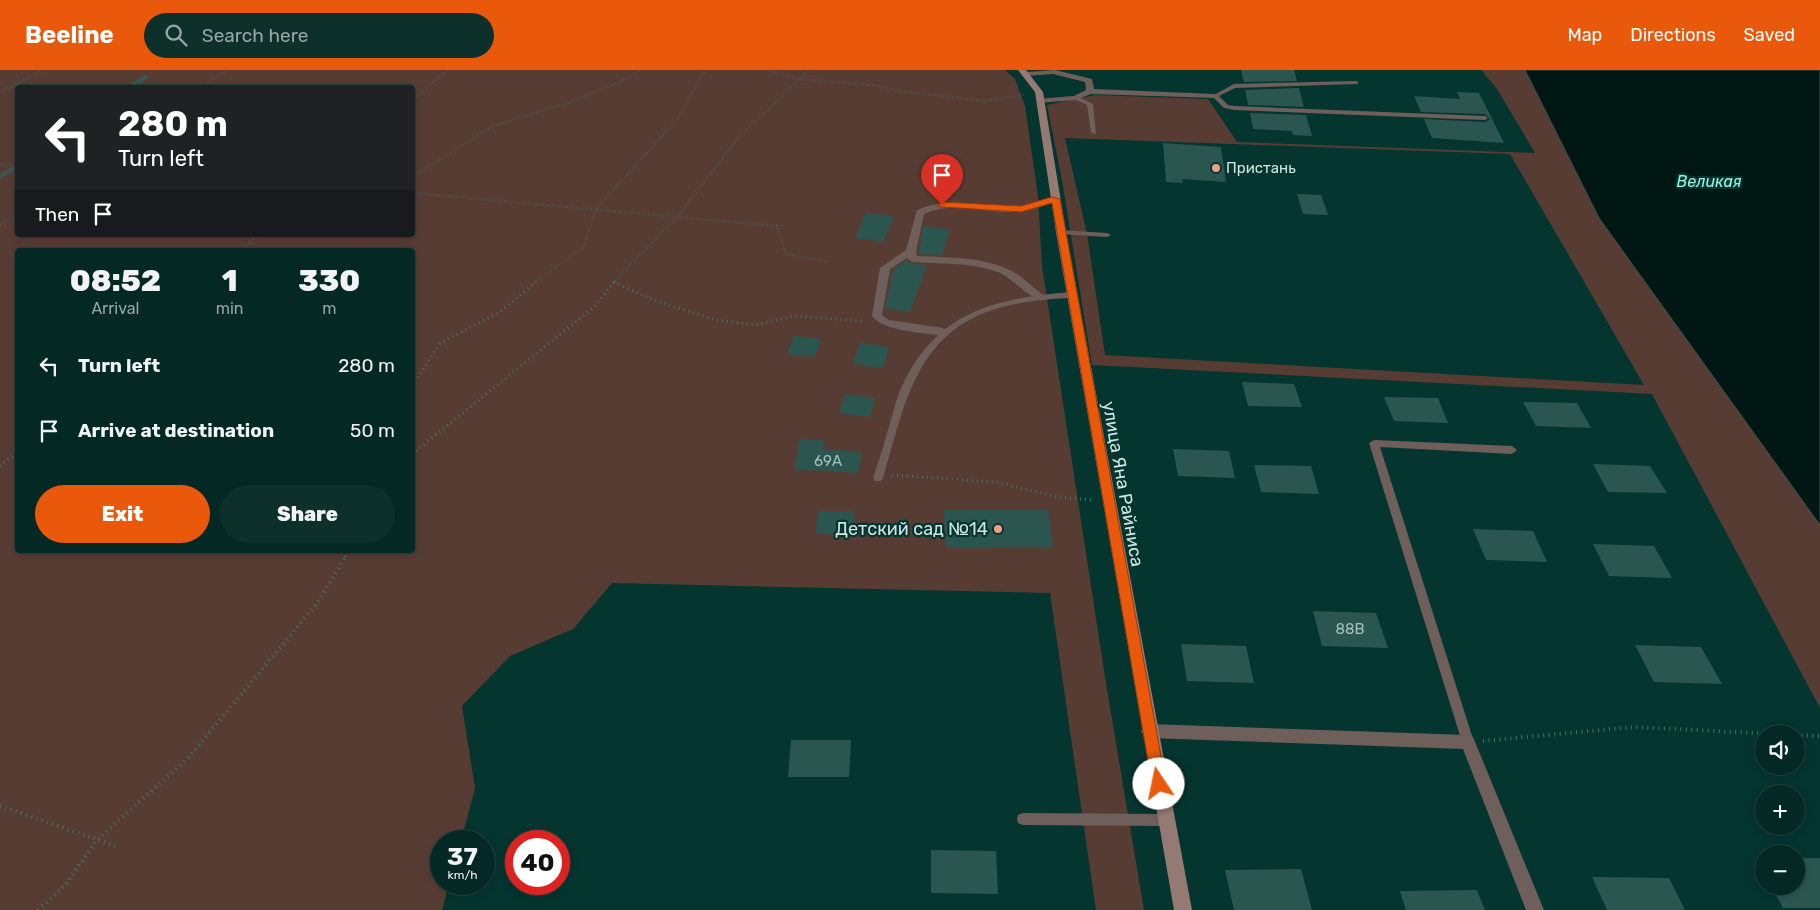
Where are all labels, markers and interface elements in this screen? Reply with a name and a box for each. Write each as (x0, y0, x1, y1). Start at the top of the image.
search box (144, 13, 494, 58)
text: Beeline (25, 21, 114, 49)
icon: search (162, 21, 190, 49)
text: Search here (202, 24, 308, 47)
text: Map (1567, 24, 1602, 46)
text: Directions (1630, 24, 1716, 46)
text: Saved (1744, 24, 1795, 46)
text: 280 m (118, 103, 228, 145)
icon: left (35, 105, 100, 170)
text: Turn left (118, 145, 204, 172)
pin (921, 154, 963, 205)
place label: Пристань (1226, 159, 1296, 177)
icon: arrive (928, 161, 956, 189)
marker: Пристань (1210, 162, 1222, 174)
water label: Великая (1676, 172, 1742, 191)
icon: arrive (89, 200, 117, 228)
text: Then (35, 203, 79, 226)
text: 08:52 (70, 263, 161, 299)
text: 1 (222, 263, 238, 299)
text: 330 (298, 263, 360, 299)
text: Arrival (91, 299, 139, 318)
text: min (216, 299, 244, 318)
text: m (322, 299, 336, 318)
icon: left (35, 352, 63, 380)
text: Turn left (78, 354, 160, 377)
text: 280 m (338, 354, 395, 377)
street label: улица Яна Райниса (1098, 400, 1148, 568)
icon: arrive (35, 417, 63, 445)
text: Arrive at destination (78, 419, 274, 442)
text: 50 m (350, 419, 395, 442)
house number: 69А (814, 452, 842, 470)
button: Exit (35, 485, 210, 543)
button: Share (220, 485, 395, 543)
place label: Детский сад №14 (835, 518, 988, 540)
marker: Детский сад №14 (992, 523, 1004, 535)
house number: 88В (1335, 620, 1365, 638)
map controls (1755, 725, 1805, 895)
button: sound (1755, 725, 1805, 775)
position arrow (1132, 757, 1184, 809)
button: + (1755, 785, 1805, 835)
speed limit sign: 40 (505, 830, 570, 895)
text: 37 (447, 842, 478, 871)
button: − (1755, 845, 1805, 895)
text: km/h (448, 868, 477, 882)

